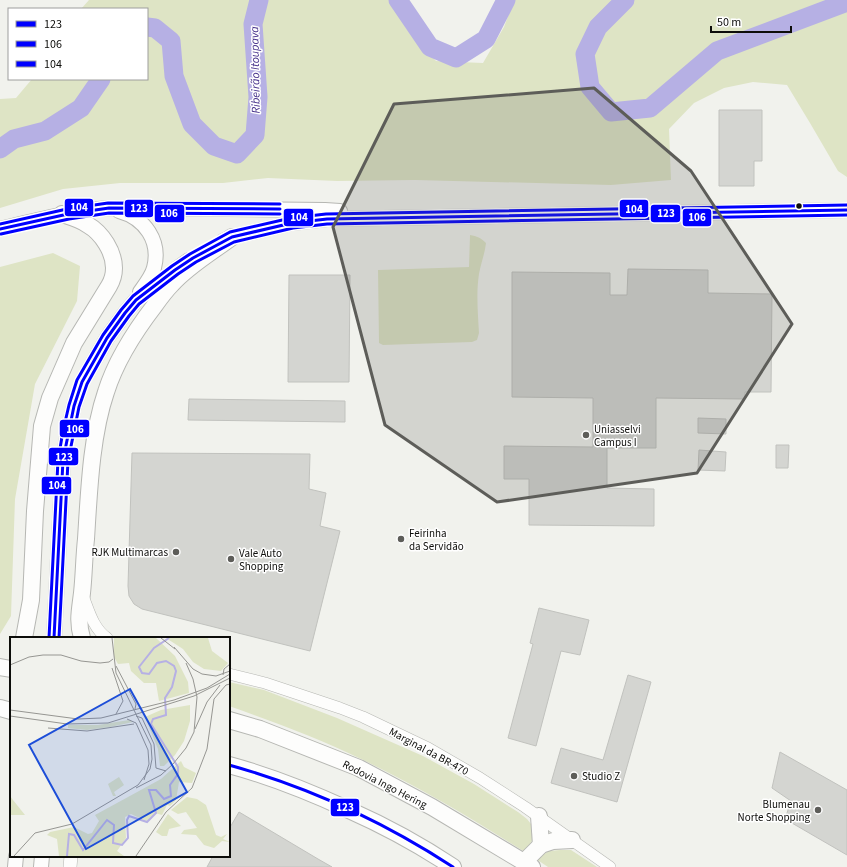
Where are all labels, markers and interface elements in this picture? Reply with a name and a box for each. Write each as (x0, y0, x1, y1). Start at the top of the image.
legend (8, 8, 148, 80)
scale bar (711, 8, 791, 34)
text: 50 m (717, 14, 741, 31)
text: 123 (44, 16, 62, 33)
water label: Ribeirão Itoupava (246, 26, 265, 114)
text: 106 (44, 36, 62, 53)
text: 104 (44, 56, 62, 73)
line badge: 104 (64, 198, 94, 217)
line badge: 123 (124, 199, 154, 218)
line badge: 104 (619, 199, 649, 218)
text: 104 (70, 200, 88, 215)
text: 123 (130, 201, 148, 216)
unlabelled marker (794, 201, 804, 211)
text: 104 (625, 202, 643, 217)
line badge: 106 (154, 204, 185, 223)
line badge: 123 (650, 204, 681, 223)
text: 106 (160, 206, 178, 221)
text: 123 (657, 206, 675, 221)
line badge: 104 (283, 208, 314, 227)
line badge: 106 (682, 208, 712, 227)
text: 104 (290, 210, 308, 225)
text: 106 (688, 210, 706, 225)
line badge: 106 (59, 419, 90, 438)
text: 106 (66, 422, 84, 437)
place label: Uniasselvi Campus I (594, 422, 641, 450)
marker: Uniasselvi Campus I (581, 430, 591, 440)
line badge: 123 (48, 447, 79, 466)
text: 123 (55, 450, 73, 465)
line badge: 104 (41, 476, 72, 495)
text: 104 (48, 478, 66, 493)
place label: Feirinha da Servidão (409, 526, 464, 554)
marker: Feirinha da Servidão (396, 534, 406, 544)
place label: RJK Multimarcas (91, 545, 168, 560)
place label: Vale Auto Shopping (239, 546, 284, 574)
marker: RJK Multimarcas (171, 547, 181, 557)
marker: Vale Auto Shopping (226, 554, 236, 564)
inset map (10, 637, 230, 857)
street label: Marginal da BR-470 (386, 724, 471, 779)
street label: Rodovia Ingo Hering (340, 757, 430, 812)
place label: Studio Z (582, 769, 620, 784)
marker: Studio Z (569, 771, 579, 781)
place label: Blumenau Norte Shopping (738, 797, 810, 825)
line badge: 123 (330, 798, 360, 817)
text: 123 (336, 800, 354, 815)
marker: Blumenau Norte Shopping (813, 805, 823, 815)

